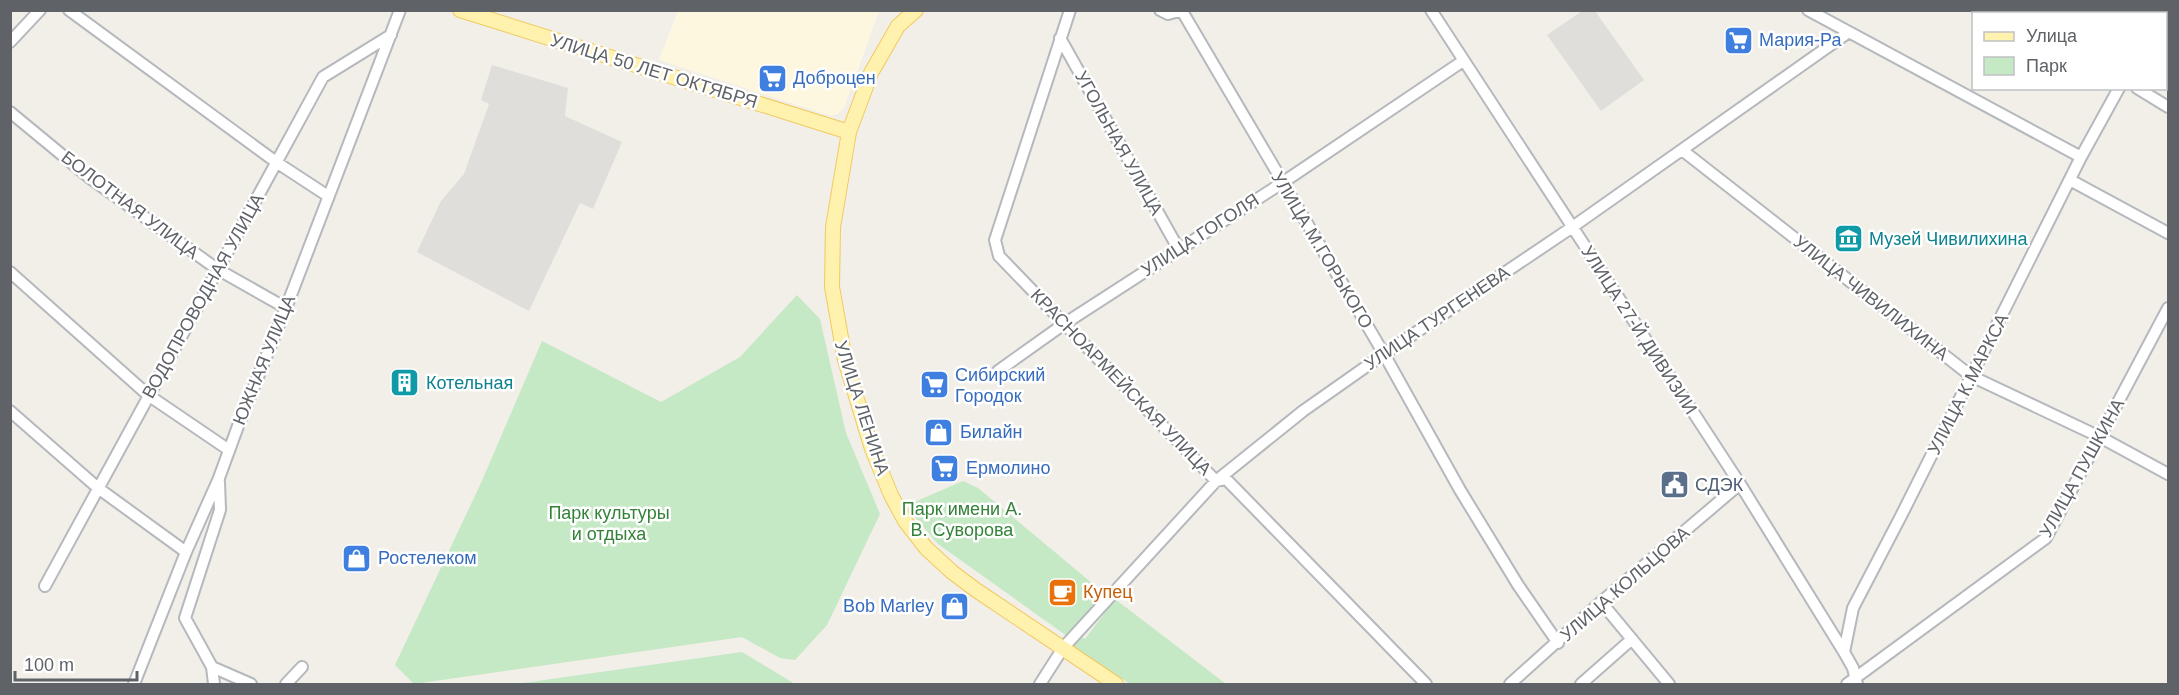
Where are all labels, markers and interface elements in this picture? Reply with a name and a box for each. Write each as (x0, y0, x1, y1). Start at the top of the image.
legend (1972, 12, 2167, 90)
supermarket icon: Мария-Ра (1722, 24, 1754, 56)
text: Улица (2026, 26, 2078, 46)
street label: УЛИЦА 50 ЛЕТ ОКТЯБРЯ (548, 30, 760, 112)
place label: Мария-Ра (1759, 30, 1842, 50)
text: Парк (2026, 56, 2067, 76)
supermarket icon: Доброцен (756, 62, 788, 94)
place label: Доброцен (793, 68, 876, 88)
street label: УГОЛЬНАЯ УЛИЦА (1071, 68, 1167, 218)
street label: БОЛОТНАЯ УЛИЦА (58, 147, 202, 263)
street label: УЛИЦА М.ГОРЬКОГО (1267, 168, 1377, 332)
street label: ВОДОПРОВОДНАЯ УЛИЦА (138, 190, 268, 402)
street label: УЛИЦА ГОГОЛЯ (1138, 190, 1262, 280)
museum icon: Музей Чивилихина (1832, 223, 1864, 255)
place label: Музей Чивилихина (1869, 229, 2029, 249)
street label: УЛИЦА ЧИВИЛИХИНА (1790, 231, 1952, 365)
street label: УЛИЦА 27-Й ДИВИЗИИ (1577, 242, 1702, 418)
street label: УЛИЦА ТУРГЕНЕВА (1361, 262, 1513, 374)
street label: КРАСНОАРМЕЙСКАЯ УЛИЦА (1027, 284, 1216, 479)
street label: ЮЖНАЯ УЛИЦА (229, 292, 299, 428)
street label: УЛИЦА К.МАРКСА (1924, 310, 2012, 458)
street label: УЛИЦА ЛЕНИНА (831, 338, 893, 478)
place label: Сибирский Городок (955, 365, 1045, 406)
building icon: Котельная (389, 367, 421, 399)
supermarket icon: Сибирский Городок (918, 369, 950, 401)
place label: Котельная (426, 373, 513, 393)
street label: УЛИЦА ПУШКИНА (2036, 395, 2128, 541)
shop icon: Билайн (923, 416, 955, 448)
place label: Билайн (960, 422, 1022, 442)
supermarket icon: Ермолино (929, 452, 961, 484)
place label: Ермолино (966, 458, 1051, 478)
public building icon: СДЭК (1658, 469, 1690, 501)
place label: СДЭК (1695, 475, 1744, 495)
park label: Парк имени А. В. Суворова (902, 499, 1022, 540)
park label: Парк культуры и отдыха (548, 503, 670, 544)
street label: УЛИЦА КОЛЬЦОВА (1557, 523, 1693, 645)
shop icon: Ростелеком (341, 542, 373, 574)
place label: Ростелеком (378, 548, 477, 568)
cafe icon: Купец (1046, 576, 1078, 608)
place label: Купец (1083, 582, 1133, 602)
shop icon: Bob Marley (939, 590, 971, 622)
place label: Bob Marley (843, 596, 934, 616)
scale bar (15, 644, 136, 682)
text: 100 m (24, 655, 74, 675)

